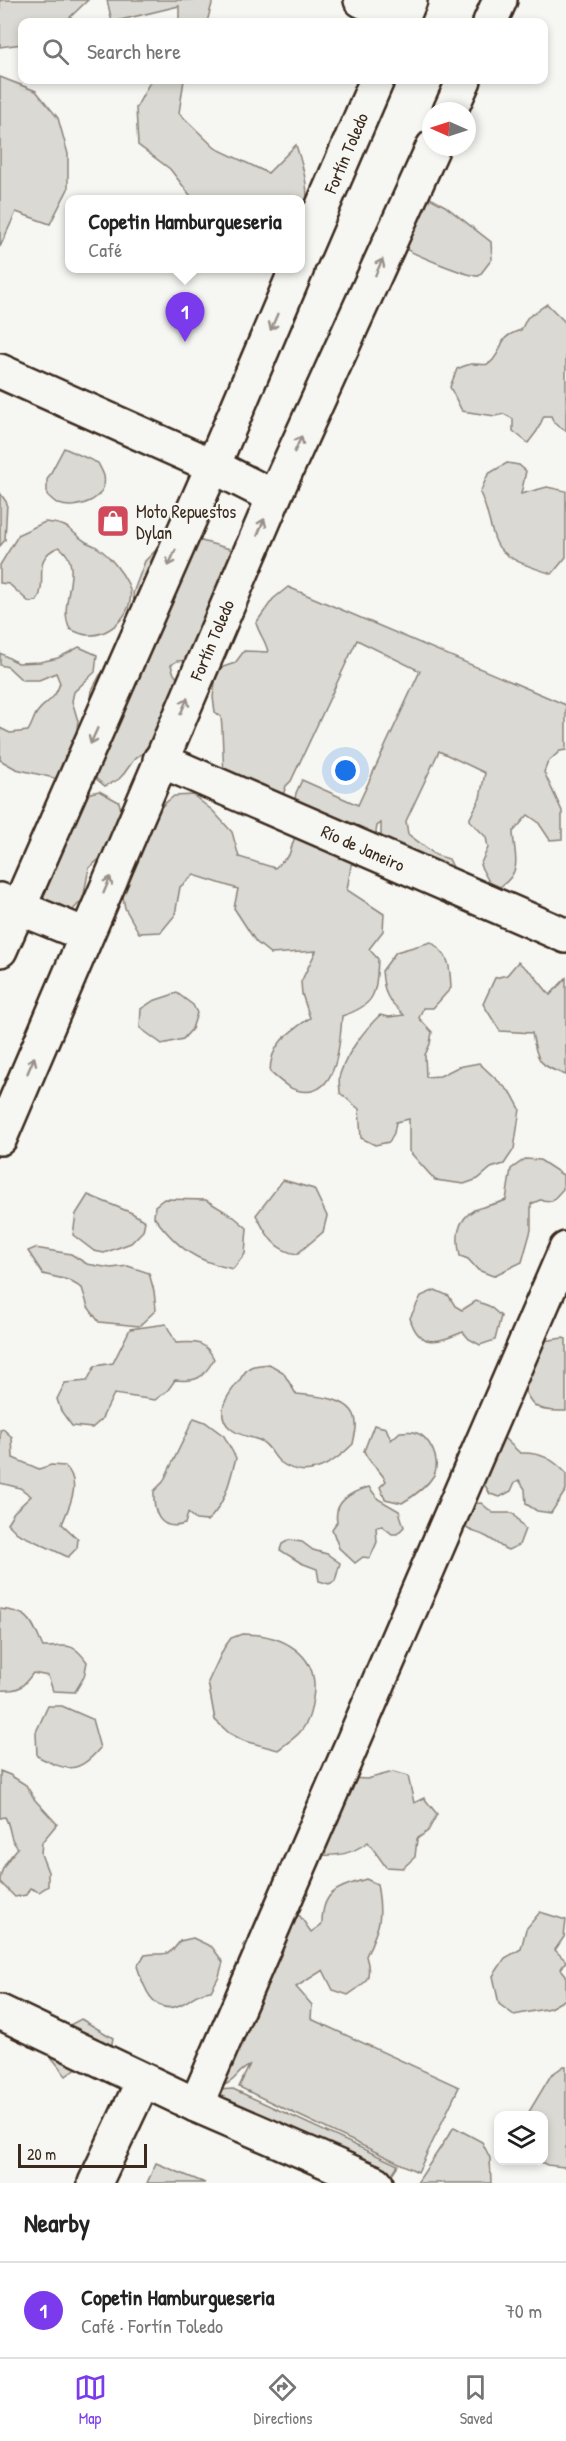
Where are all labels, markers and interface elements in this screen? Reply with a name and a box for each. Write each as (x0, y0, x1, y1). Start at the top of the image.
search box (18, 18, 548, 84)
icon: search (39, 35, 72, 68)
text: Search here (87, 36, 181, 66)
north arrow (422, 102, 476, 156)
street label: Fortín Toledo (317, 109, 374, 198)
popup (65, 195, 305, 273)
text: Copetin Hamburgueseria (88, 206, 282, 236)
text: Café (88, 236, 122, 263)
one-way arrow (374, 258, 385, 276)
pin: 1 (166, 292, 204, 342)
one-way arrow (268, 313, 279, 331)
one-way arrow (293, 435, 304, 454)
place label: Moto Repuestos Dylan (136, 499, 236, 545)
shop icon: Moto Repuestos Dylan (95, 503, 131, 539)
one-way arrow (256, 519, 267, 537)
one-way arrow (166, 549, 177, 567)
street label: Fortín Toledo (183, 596, 240, 685)
one-way arrow (178, 698, 190, 716)
one-way arrow (87, 727, 99, 745)
your location (331, 756, 360, 785)
street label: Río de Janeiro (317, 818, 409, 878)
one-way arrow (102, 876, 113, 895)
one-way arrow (26, 1056, 37, 1074)
map controls (494, 2111, 548, 2165)
button: layers (494, 2111, 548, 2165)
scale bar (18, 2141, 147, 2168)
text: 20 m (27, 2143, 56, 2165)
text: Nearby (24, 2205, 90, 2240)
text: Copetin Hamburgueseria (81, 2282, 274, 2312)
text: 1 (40, 2297, 47, 2324)
text: 70 m (505, 2297, 542, 2324)
text: Café · Fortín Toledo (81, 2312, 223, 2339)
tab: Map (74, 2371, 107, 2429)
tab: Directions (254, 2371, 312, 2429)
tab: Saved (459, 2371, 492, 2429)

